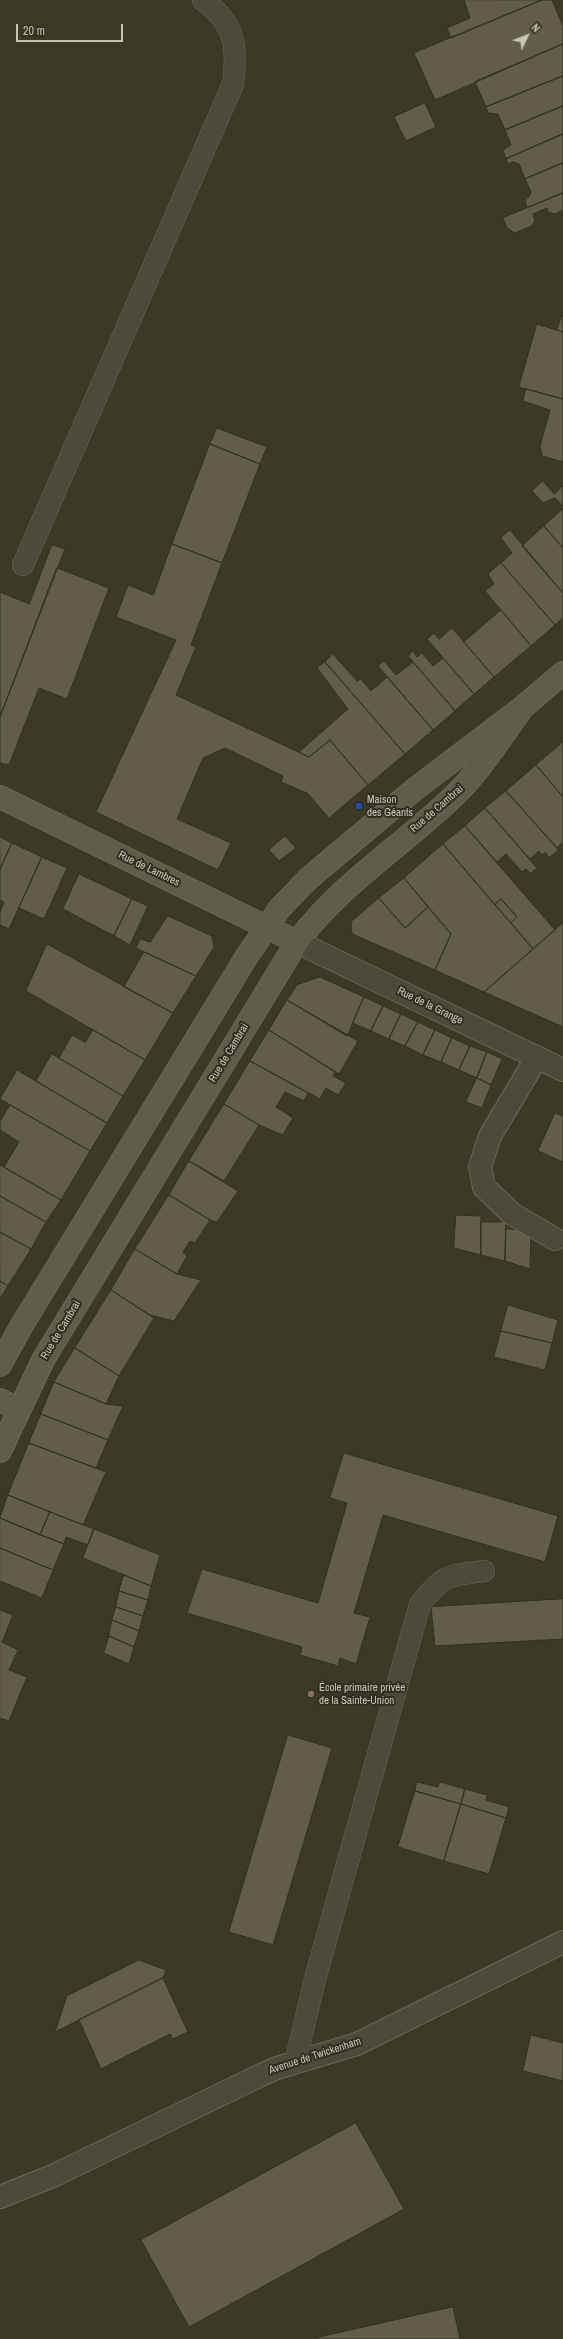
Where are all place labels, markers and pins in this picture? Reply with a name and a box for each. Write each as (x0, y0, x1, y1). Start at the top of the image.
place label: Maison des Géants (367, 793, 413, 819)
marker: Maison des Géants (354, 801, 364, 811)
place label: École primaire privée de la Sainte-Union (319, 1681, 405, 1707)
marker: École primaire privée de la Sainte-Union (306, 1689, 316, 1699)

